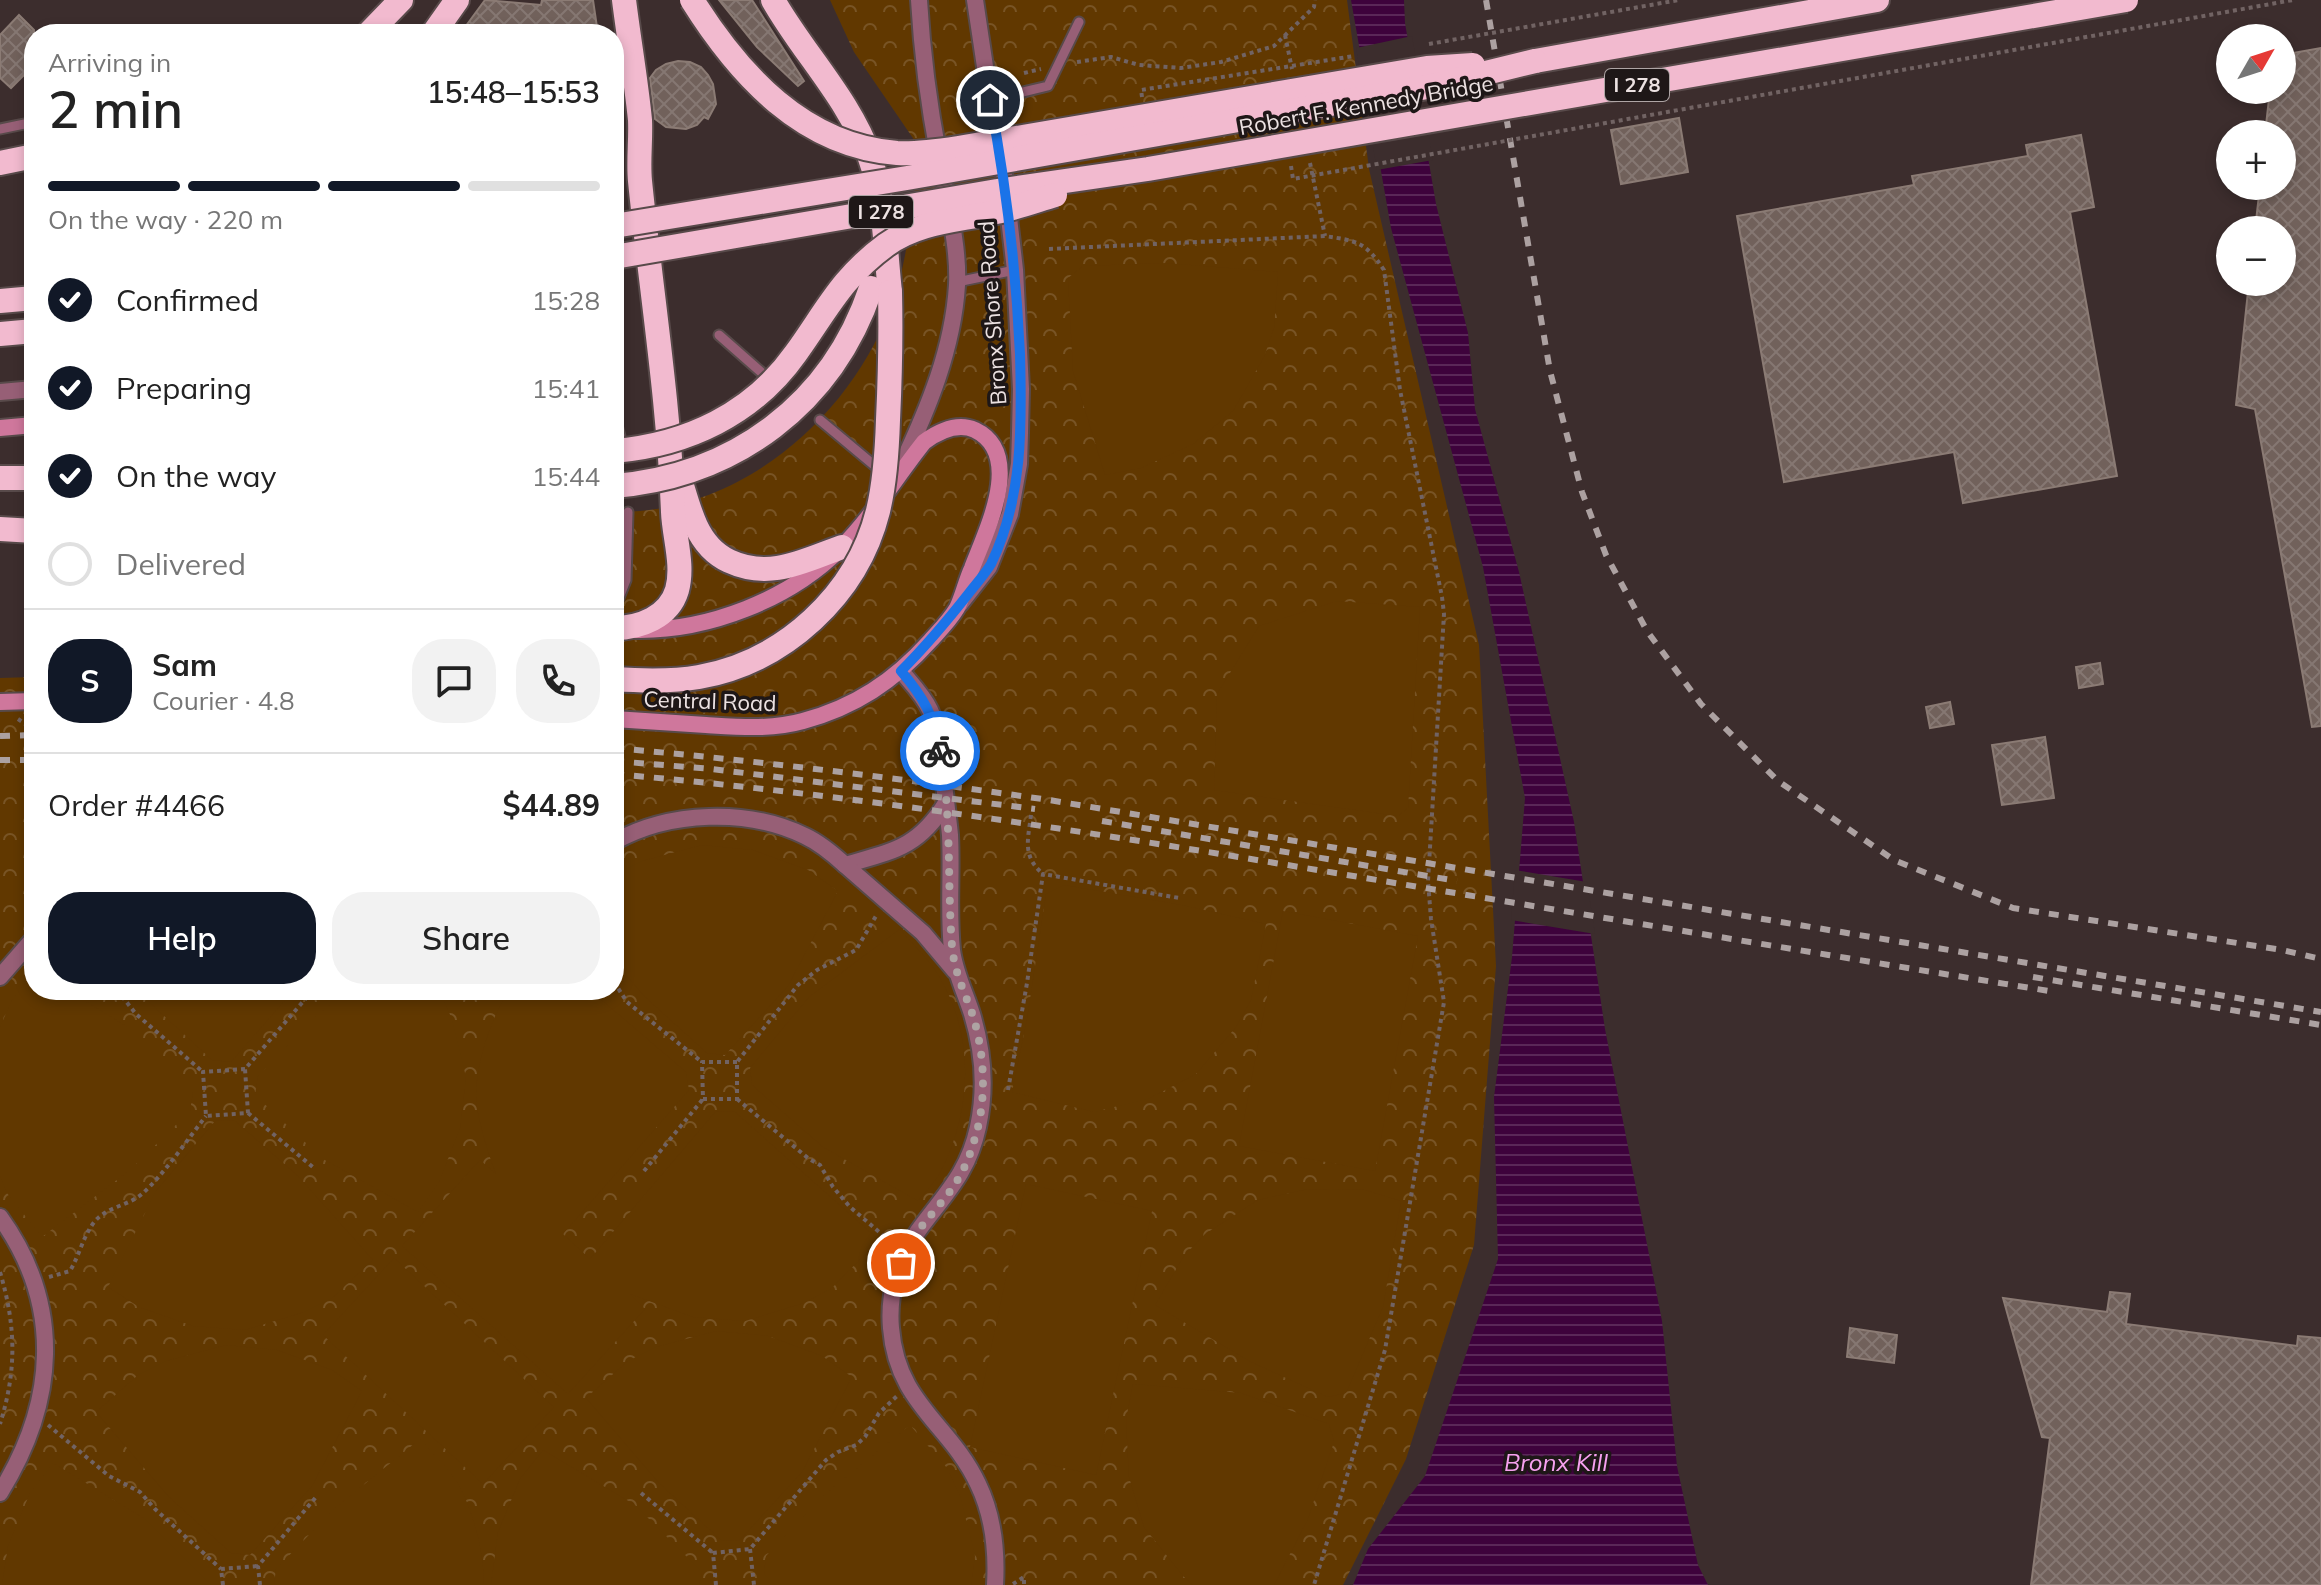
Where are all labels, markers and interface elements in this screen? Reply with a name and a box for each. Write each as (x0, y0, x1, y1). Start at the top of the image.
north arrow (2216, 24, 2296, 104)
map controls (2216, 24, 2296, 296)
text: Arriving in (48, 46, 171, 79)
pin (956, 66, 1024, 134)
street label: Robert F. Kennedy Bridge (1237, 69, 1495, 141)
road number: I 278 (1605, 69, 1669, 101)
text: 15:48–15:53 (427, 73, 600, 111)
text: 2 min (48, 76, 183, 141)
icon: home (968, 78, 1012, 122)
button: + (2216, 120, 2296, 200)
road number: I 278 (849, 196, 913, 228)
text: On the way · 220 m (48, 203, 283, 236)
button: − (2216, 216, 2296, 296)
street label: Bronx Shore Road (972, 220, 1012, 406)
icon: check (48, 278, 92, 322)
text: Confirmed (116, 281, 259, 319)
text: 15:28 (532, 284, 600, 317)
icon: check (48, 366, 92, 410)
text: Preparing (116, 369, 252, 407)
text: 15:41 (532, 372, 600, 405)
icon: check (48, 454, 92, 498)
text: On the way (116, 457, 276, 495)
text: 15:44 (532, 460, 600, 493)
text: Delivered (116, 545, 246, 583)
button: chat (412, 639, 496, 723)
button: phone (516, 639, 600, 723)
text: Sam (152, 646, 217, 684)
text: S (80, 662, 100, 700)
text: Courier · 4.8 (152, 684, 295, 717)
street label: Central Road (643, 685, 777, 717)
courier (900, 711, 980, 791)
icon: bike (918, 729, 962, 773)
text: Order #4466 (48, 786, 225, 824)
text: $44.89 (503, 786, 600, 824)
button: Help (48, 892, 316, 984)
button: Share (332, 892, 600, 984)
pin (867, 1229, 935, 1297)
icon: bag (879, 1241, 923, 1285)
water label: Bronx Kill (1504, 1447, 1608, 1477)

